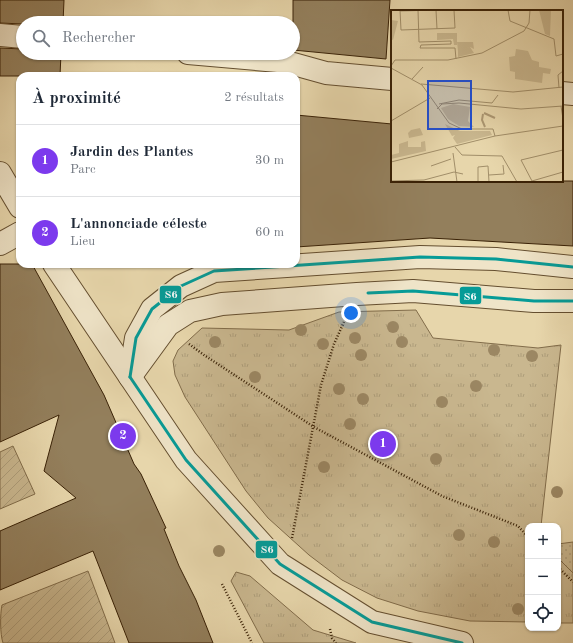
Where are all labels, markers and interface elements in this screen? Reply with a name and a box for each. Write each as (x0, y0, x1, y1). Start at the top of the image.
inset map (391, 10, 563, 182)
search box (16, 16, 300, 60)
icon: search (30, 27, 52, 49)
text: Rechercher (62, 31, 135, 46)
text: À proximité (32, 90, 121, 107)
text: 2 résultats (224, 91, 284, 104)
text: Jardin des Plantes (70, 145, 193, 160)
text: 1 (41, 154, 49, 167)
text: 30 m (255, 154, 284, 167)
text: Parc (70, 163, 96, 176)
text: L'annonciade céleste (70, 217, 207, 232)
text: 2 (41, 226, 49, 239)
text: 60 m (255, 226, 284, 239)
text: Lieu (70, 235, 95, 248)
line badge: S6 (159, 285, 182, 304)
line badge: S6 (459, 286, 482, 305)
text: S6 (164, 290, 178, 301)
text: S6 (463, 292, 477, 303)
your location (341, 303, 361, 323)
pin: 2 (110, 421, 136, 451)
pin: 1 (370, 429, 396, 459)
map controls (525, 523, 561, 631)
button: + (525, 523, 561, 559)
line badge: S6 (255, 540, 278, 559)
text: S6 (260, 545, 274, 556)
button: − (525, 559, 561, 595)
button: locate (525, 595, 561, 631)

